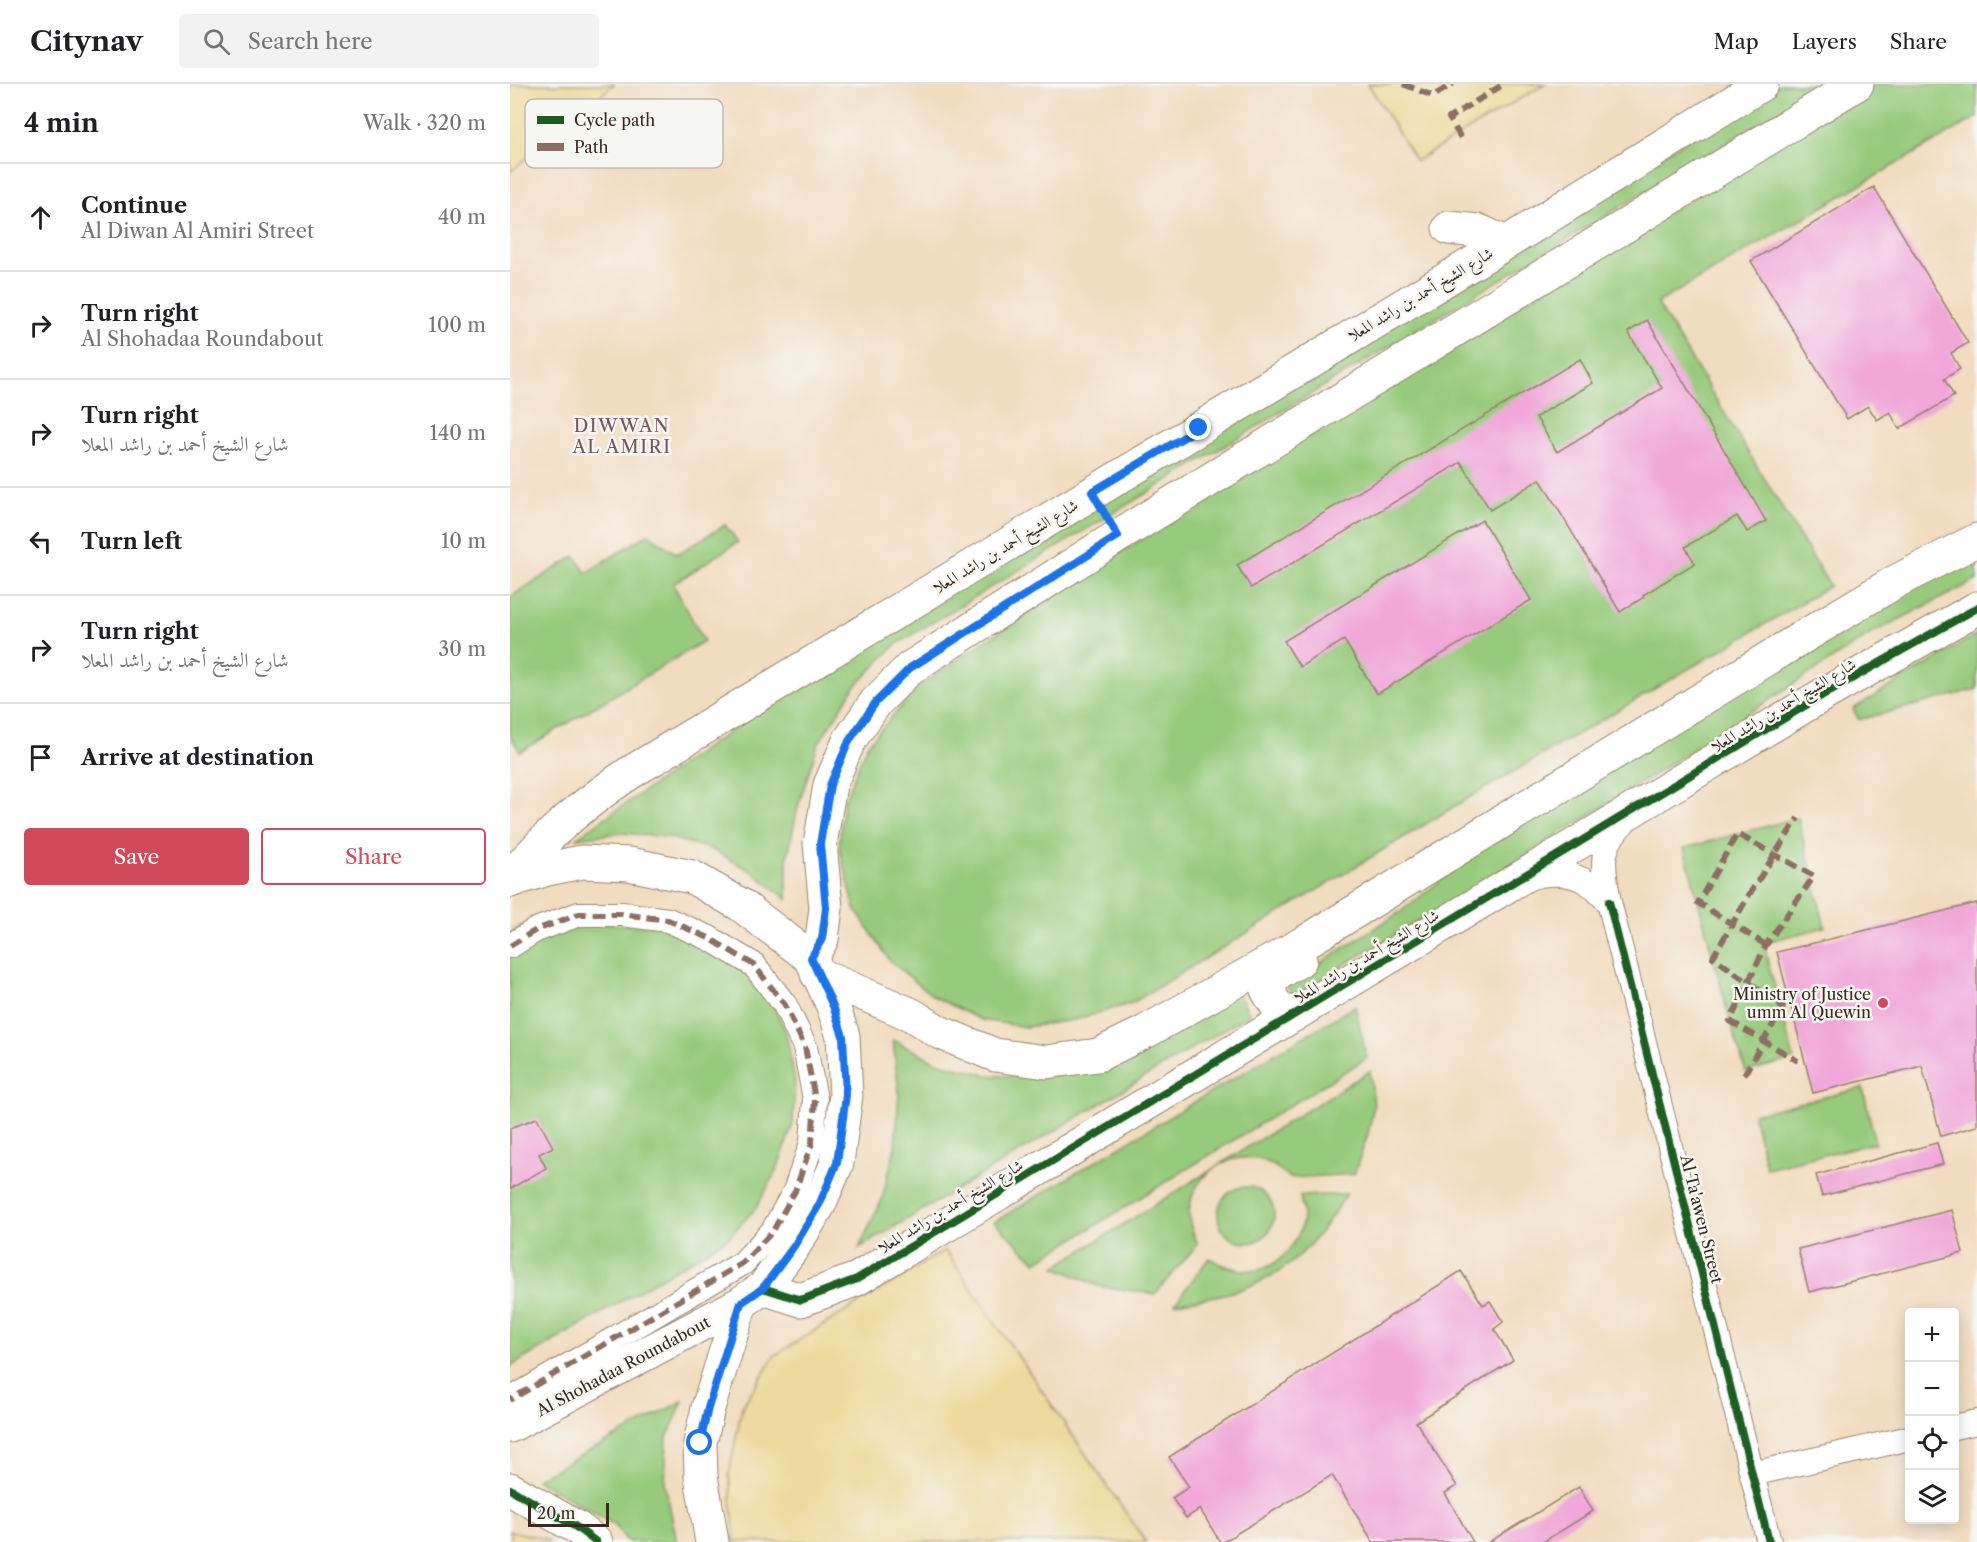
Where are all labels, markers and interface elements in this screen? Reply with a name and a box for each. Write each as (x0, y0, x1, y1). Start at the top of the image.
search box (179, 14, 599, 68)
text: Citynav (30, 24, 143, 58)
icon: search (200, 25, 233, 58)
text: Search here (248, 28, 372, 55)
text: Map (1714, 29, 1759, 54)
text: Layers (1792, 29, 1857, 54)
text: Share (1890, 29, 1947, 54)
legend (525, 99, 723, 168)
text: 4 min (24, 107, 99, 139)
text: Cycle path (574, 110, 655, 130)
text: Walk · 320 m (363, 111, 486, 135)
text: Path (574, 137, 608, 157)
text: Continue (81, 192, 187, 219)
icon: ahead (24, 201, 57, 234)
text: 40 m (438, 205, 486, 229)
text: Al Diwan Al Amiri Street (81, 219, 314, 243)
street label: شارع الشيخ أحمد بن راشد المعلا (1343, 242, 1499, 350)
text: Turn right (81, 300, 199, 327)
icon: right (24, 309, 57, 342)
text: 100 m (428, 313, 486, 337)
text: Al Shohadaa Roundabout (81, 327, 323, 351)
text: Turn right (81, 402, 199, 429)
route end (1185, 414, 1211, 440)
district label: DIWWAN AL AMIRI (572, 415, 671, 458)
icon: right (24, 417, 57, 450)
text: 140 m (429, 421, 486, 445)
text: شارع الشيخ أحمد بن راشد المعلا (81, 432, 289, 456)
street label: شارع الشيخ أحمد بن راشد المعلا (928, 494, 1084, 602)
icon: left (24, 525, 57, 558)
text: Turn left (81, 528, 182, 555)
text: 10 m (441, 529, 486, 553)
text: Turn right (81, 618, 199, 645)
icon: right (24, 633, 57, 666)
text: 30 m (438, 637, 486, 661)
text: شارع الشيخ أحمد بن راشد المعلا (81, 648, 289, 672)
street label: شارع الشيخ أحمد بن راشد المعلا (1706, 653, 1862, 761)
icon: arrive (24, 741, 57, 774)
text: Arrive at destination (81, 744, 314, 771)
button: Save (24, 828, 249, 885)
button: Share (261, 828, 486, 885)
street label: شارع الشيخ أحمد بن راشد المعلا (1289, 904, 1445, 1012)
place label: Ministry of Justice umm Al Quewin (1733, 984, 1871, 1022)
marker: Ministry of Justice umm Al Quewin (1876, 996, 1890, 1010)
street label: Al Ta'awen Street (1676, 1152, 1728, 1286)
street label: شارع الشيخ أحمد بن راشد المعلا (873, 1154, 1029, 1262)
map controls (1905, 1308, 1959, 1524)
button: + (1905, 1308, 1959, 1362)
street label: Al Shohadaa Roundabout (532, 1312, 714, 1421)
button: − (1905, 1362, 1959, 1416)
button: locate (1905, 1416, 1959, 1470)
route start (686, 1429, 712, 1455)
button: layers (1905, 1470, 1959, 1524)
scale bar (528, 1500, 609, 1528)
text: 20 m (537, 1503, 576, 1523)

